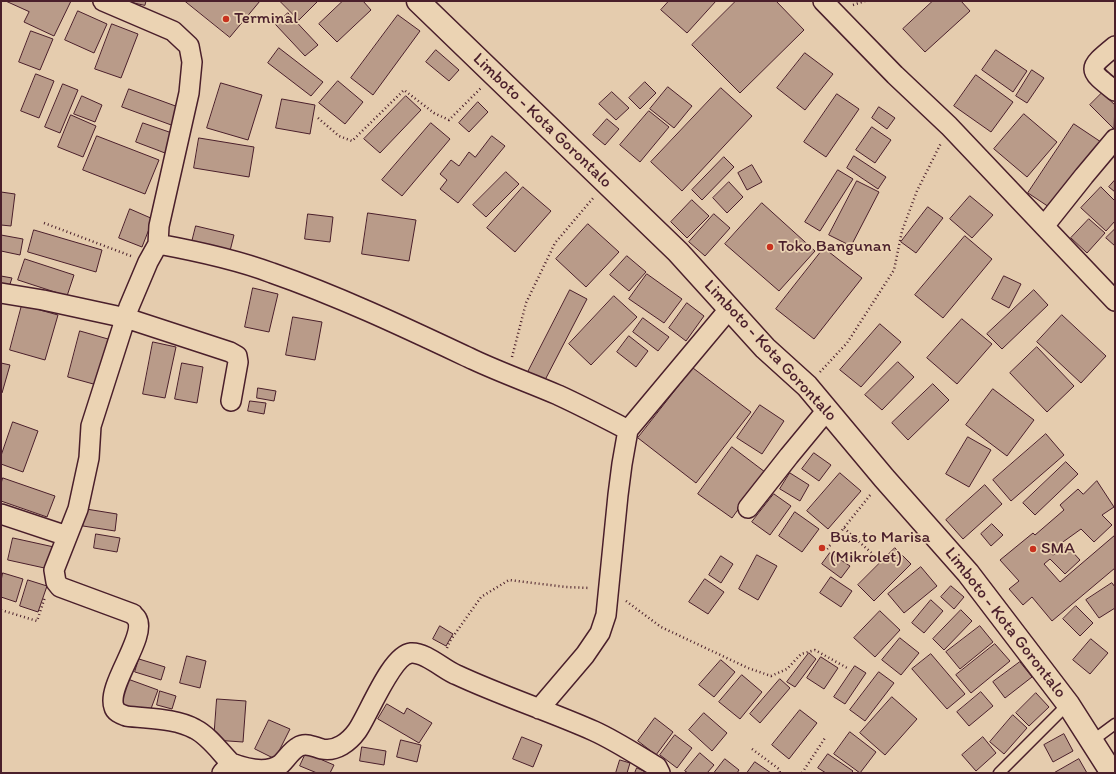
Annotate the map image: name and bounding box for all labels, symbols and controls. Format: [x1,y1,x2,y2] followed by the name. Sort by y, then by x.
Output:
[234,9,298,29] place label: Terminal
[221,14,231,24] marker: Terminal
[468,49,616,193] street label: Limboto - Kota Gorontalo
[778,237,891,257] place label: Toko Bangunan
[765,242,775,252] marker: Toko Bangunan
[699,276,841,426] street label: Limboto - Kota Gorontalo
[830,528,930,568] place label: Bus to Marisa (Mikrolet)
[1041,539,1075,559] place label: SMA
[817,543,827,553] marker: Bus to Marisa (Mikrolet)
[940,544,1070,702] street label: Limboto - Kota Gorontalo
[1028,544,1038,554] marker: SMA

